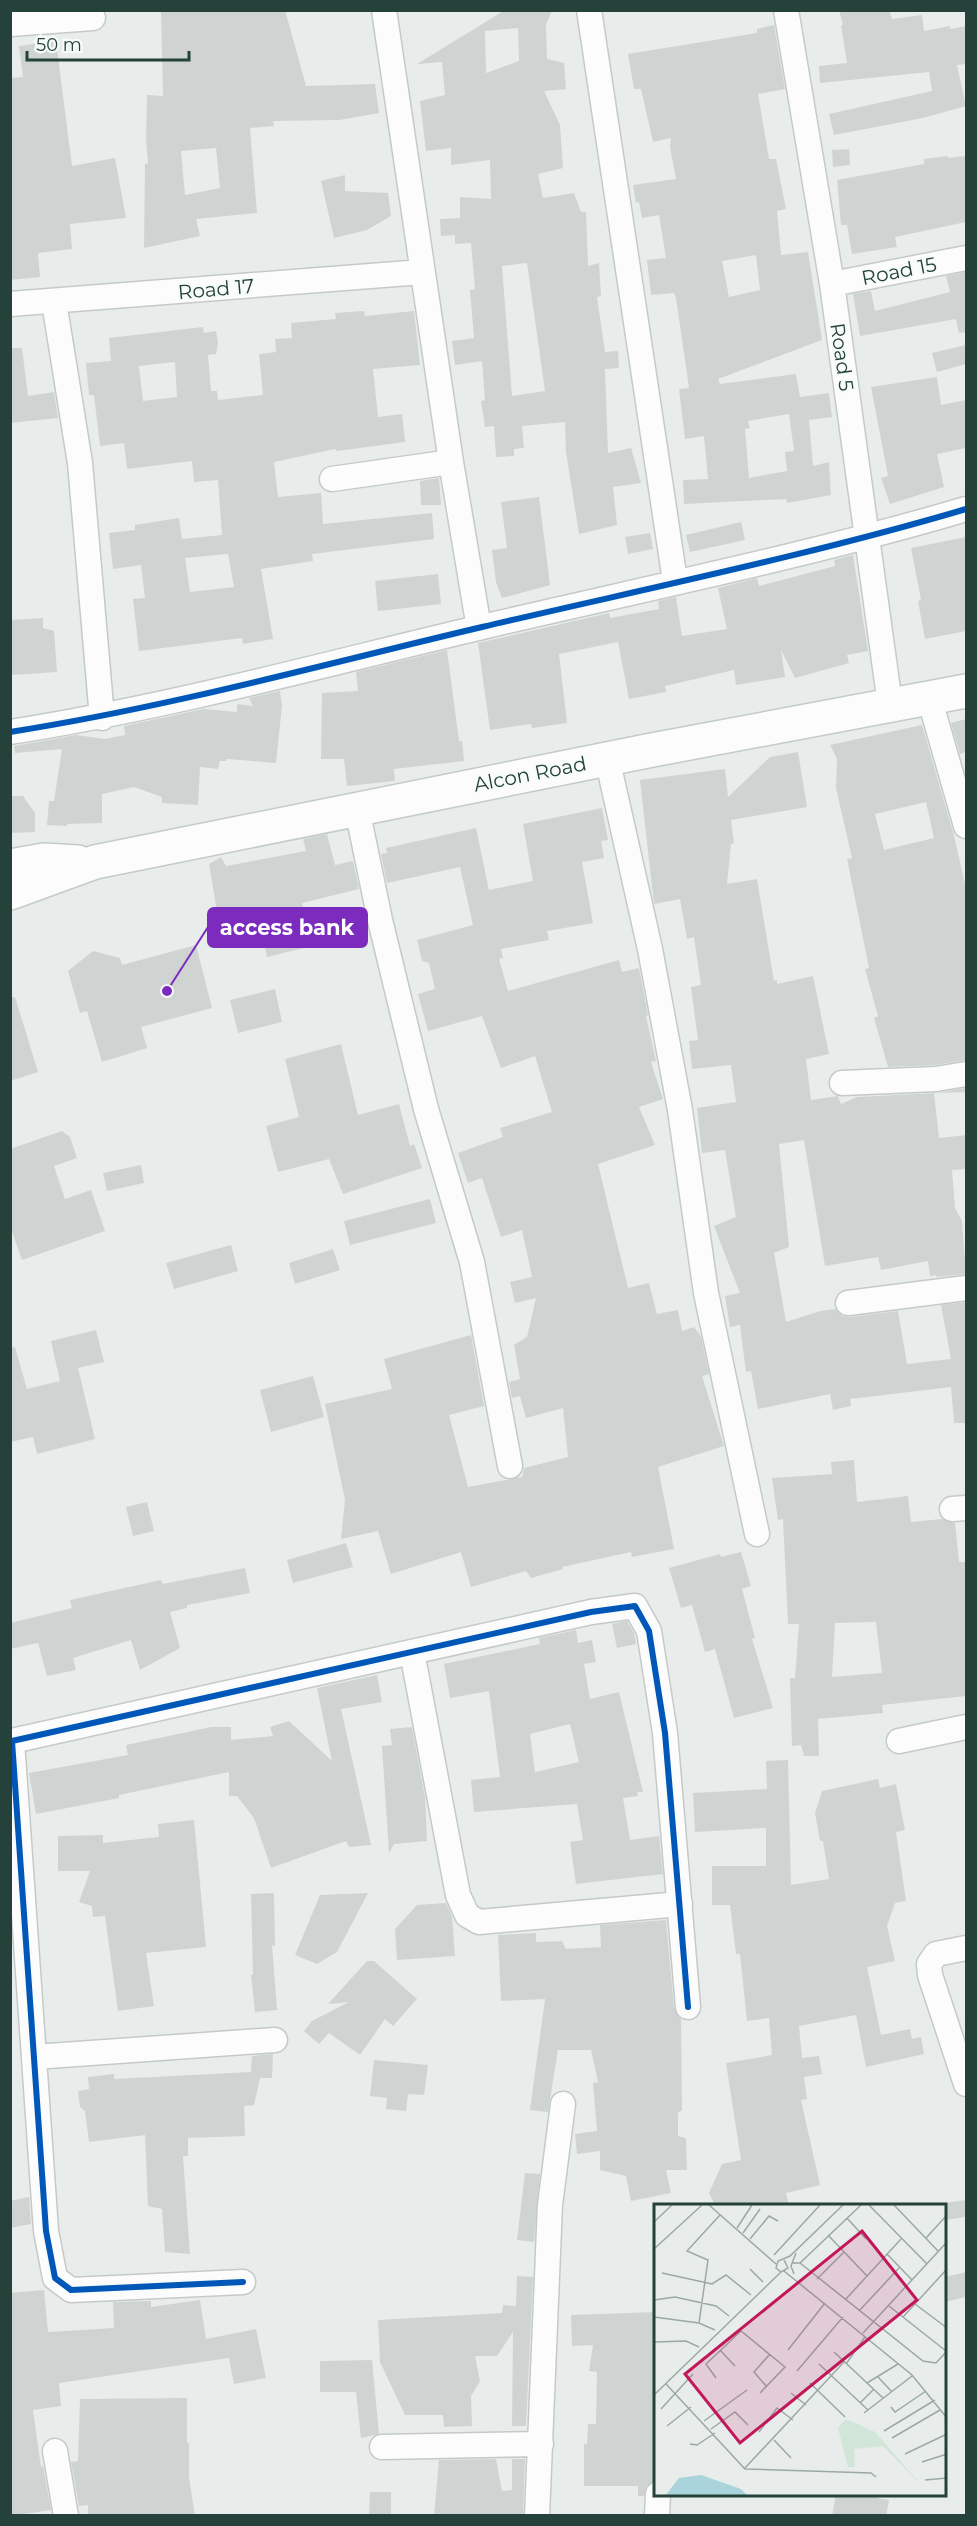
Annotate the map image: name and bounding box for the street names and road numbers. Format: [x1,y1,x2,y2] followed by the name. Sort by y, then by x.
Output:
[859,252,939,290] street label: Road 15
[177,274,255,304] street label: Road 17
[825,321,859,393] street label: Road 5
[472,751,588,797] street label: Alcon Road

